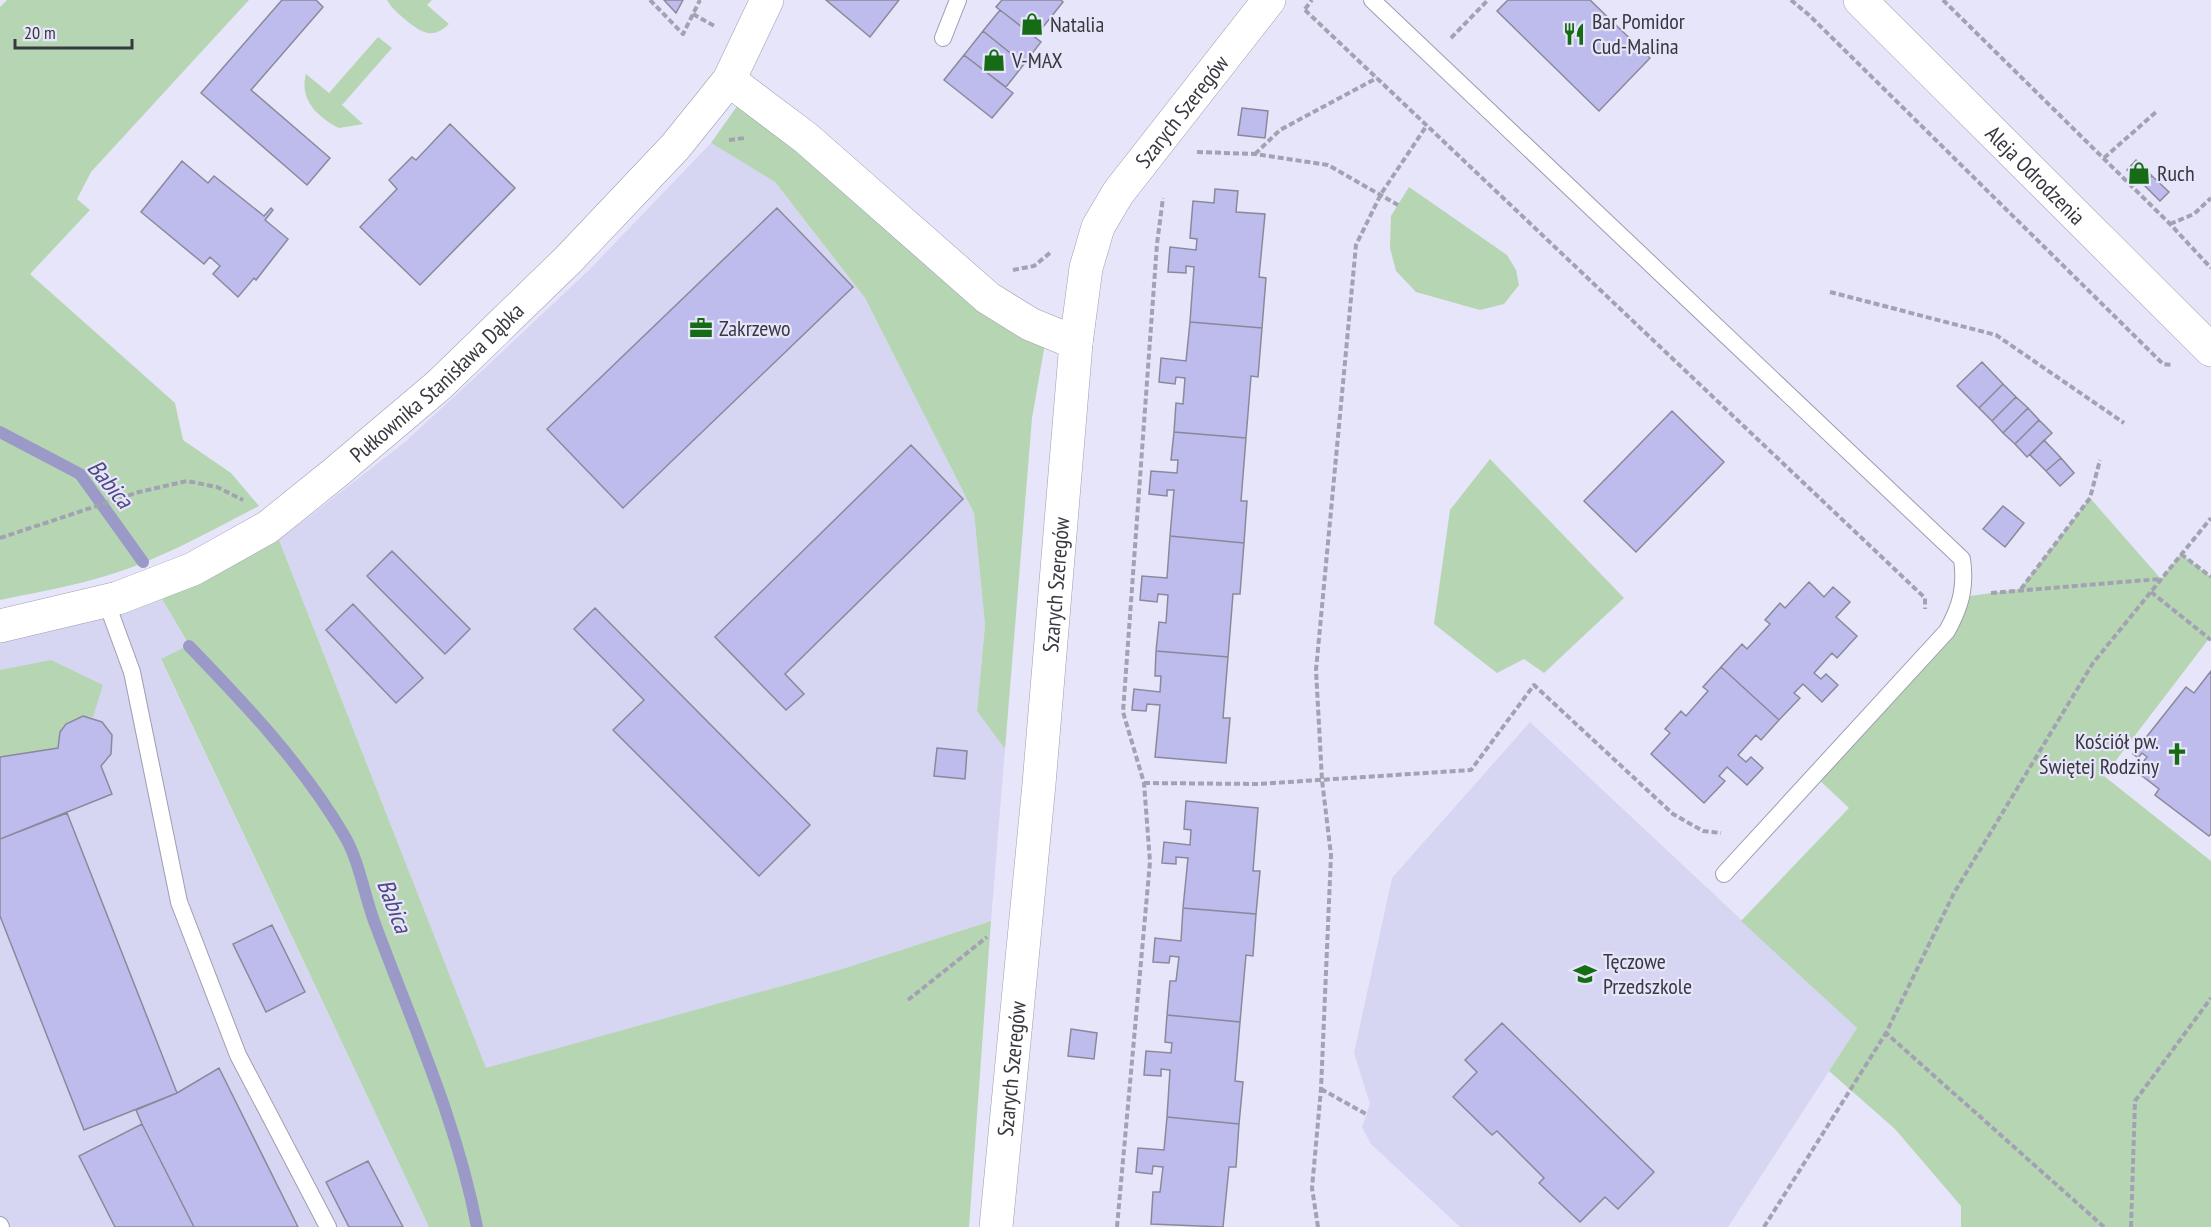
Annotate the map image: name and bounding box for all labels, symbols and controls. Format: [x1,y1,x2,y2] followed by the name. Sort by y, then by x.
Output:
[1592,7,1685,60] place label: Bar Pomidor Cud-Malina
[1050,10,1104,38] place label: Natalia
[1019,11,1045,37] shop icon: Natalia
[15,12,132,50] scale bar
[24,21,56,44] text: 20 m
[1561,21,1587,47] restaurant icon: Bar Pomidor Cud-Malina
[1011,46,1063,74] place label: V-MAX
[981,47,1007,73] shop icon: V-MAX
[1129,49,1235,173] street label: Szarych Szeregów
[1980,119,2091,231] street label: Aleja Odrodzenia
[2157,159,2195,187] place label: Ruch
[2126,160,2152,186] shop icon: Ruch
[344,297,530,468] street label: Pułkownika Stanisława Dąbka
[719,314,791,342] place label: Zakrzewo
[688,315,714,341] office icon: Zakrzewo
[81,453,141,516] water label: Babica
[1036,516,1075,654] street label: Szarych Szeregów
[2039,727,2160,780] place label: Kościół pw. Świętej Rodziny
[2164,741,2190,767] church icon: Kościół pw. Świętej Rodziny
[370,875,419,938] water label: Babica
[1603,947,1692,1000] place label: Tęczowe Przedszkole
[1572,961,1598,987] school or university icon: Tęczowe Przedszkole
[991,1000,1032,1138] street label: Szarych Szeregów

